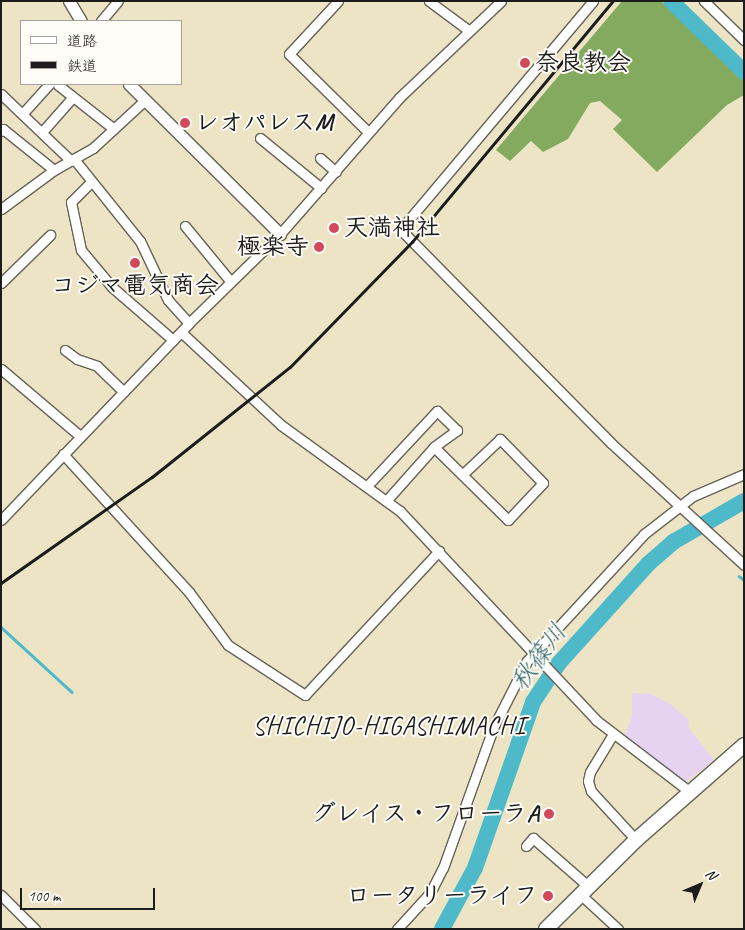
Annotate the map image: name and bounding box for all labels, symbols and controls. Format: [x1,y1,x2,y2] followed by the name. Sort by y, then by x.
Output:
[20,20,182,85] legend
[67,32,97,51] text: 道路
[535,49,631,77] place label: 奈良教会
[67,57,97,76] text: 鉄道
[519,57,531,69] marker: 奈良教会
[195,109,332,137] place label: レオパレスM
[179,117,191,129] marker: レオパレスM
[344,214,440,242] place label: 天満神社
[328,222,340,234] marker: 天満神社
[237,233,309,261] place label: 極楽寺
[313,241,325,253] marker: 極楽寺
[129,257,141,269] marker: コジマ電気商会
[51,272,219,300] place label: コジマ電気商会
[505,618,573,696] water label: 秋篠川
[250,711,528,741] district label: SHICHIJO-HIGASHIMACHI
[311,800,539,828] place label: グレイス・フローラA
[543,808,555,820] marker: グレイス・フローラA
[675,860,725,910] north arrow
[702,865,720,883] text: N
[22,878,158,910] scale bar
[346,882,538,910] place label: ロータリーライフ
[28,887,60,906] text: 100 m
[542,890,554,902] marker: ロータリーライフ

